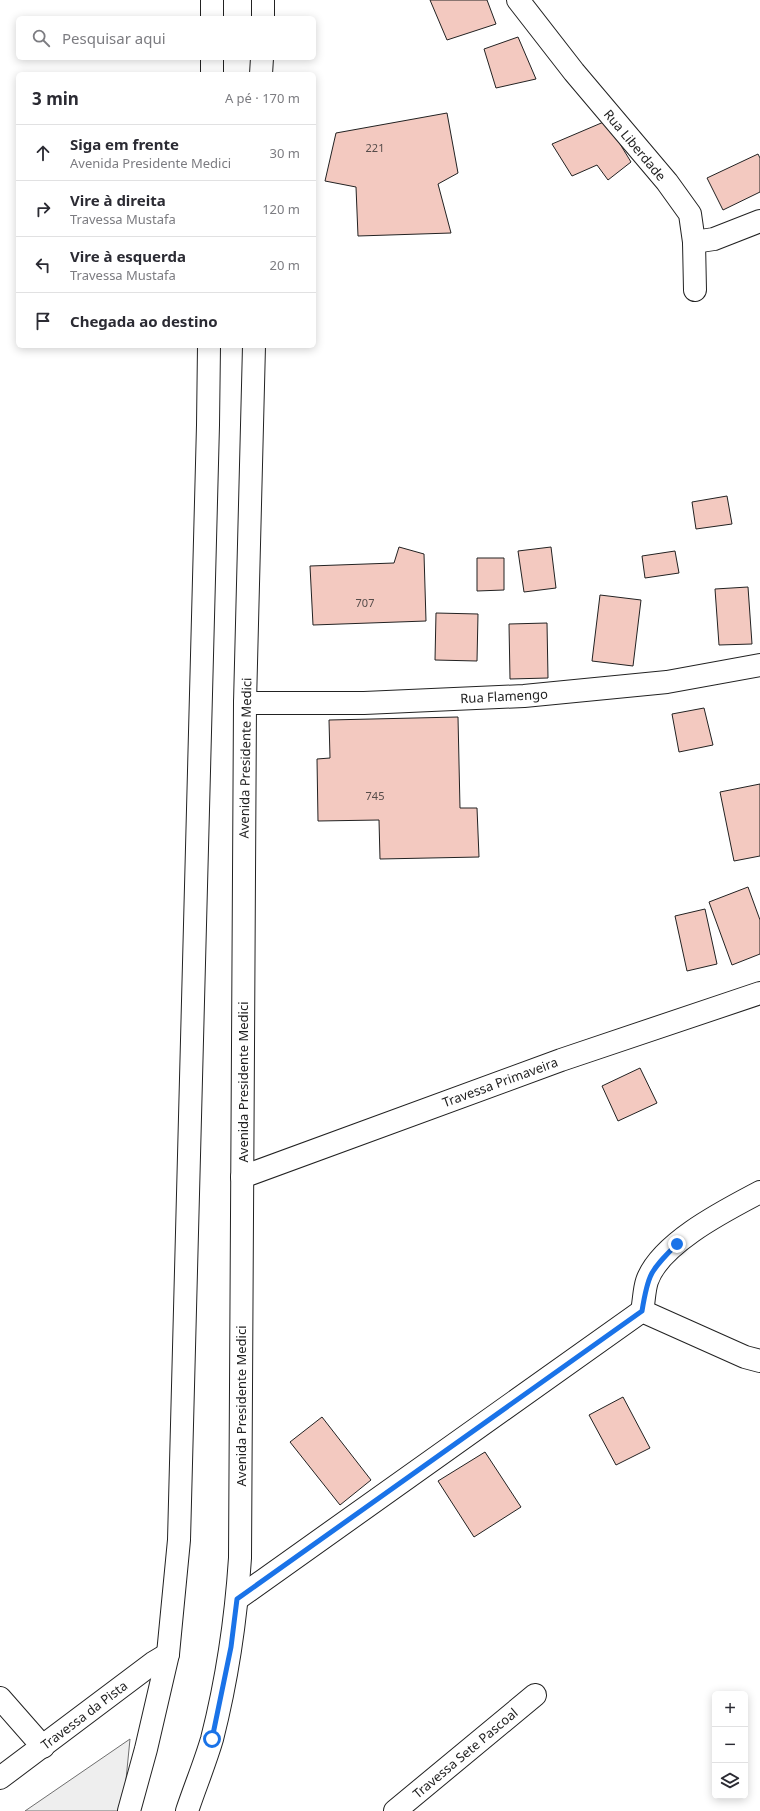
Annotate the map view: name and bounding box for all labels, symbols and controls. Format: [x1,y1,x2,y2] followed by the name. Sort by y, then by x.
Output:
[16,16,316,60] search box
[30,27,52,49] icon: search
[62,28,166,48] text: Pesquisar aqui
[32,87,79,110] text: 3 min
[225,89,300,107] text: A pé · 170 m
[600,106,670,184] street label: Rua Liberdade
[70,134,179,154] text: Siga em frente
[366,140,384,155] house number: 221
[32,142,54,164] icon: ahead
[270,144,300,162] text: 30 m
[70,154,231,172] text: Avenida Presidente Medici
[70,190,166,210] text: Vire à direita
[32,198,54,220] icon: right
[262,200,300,218] text: 120 m
[70,210,176,228] text: Travessa Mustafa
[70,246,186,266] text: Vire à esquerda
[32,254,54,276] icon: left
[270,256,300,274] text: 20 m
[70,266,176,284] text: Travessa Mustafa
[32,310,54,332] icon: arrive
[70,311,218,331] text: Chegada ao destino
[356,595,374,610] house number: 707
[235,677,255,839] street label: Avenida Presidente Medici
[460,685,548,707] street label: Rua Flamengo
[366,788,384,803] house number: 745
[234,1001,252,1163] street label: Avenida Presidente Medici
[440,1053,560,1111] street label: Travessa Primaveira
[668,1235,686,1253] route end
[232,1325,250,1487] street label: Avenida Presidente Medici
[37,1676,131,1754] street label: Travessa da Pista
[712,1691,748,1799] map controls
[712,1691,748,1727] button: +
[409,1704,521,1802] street label: Travessa Sete Pascoal
[712,1727,748,1763] button: −
[203,1730,221,1748] route start
[712,1763,748,1799] button: layers

